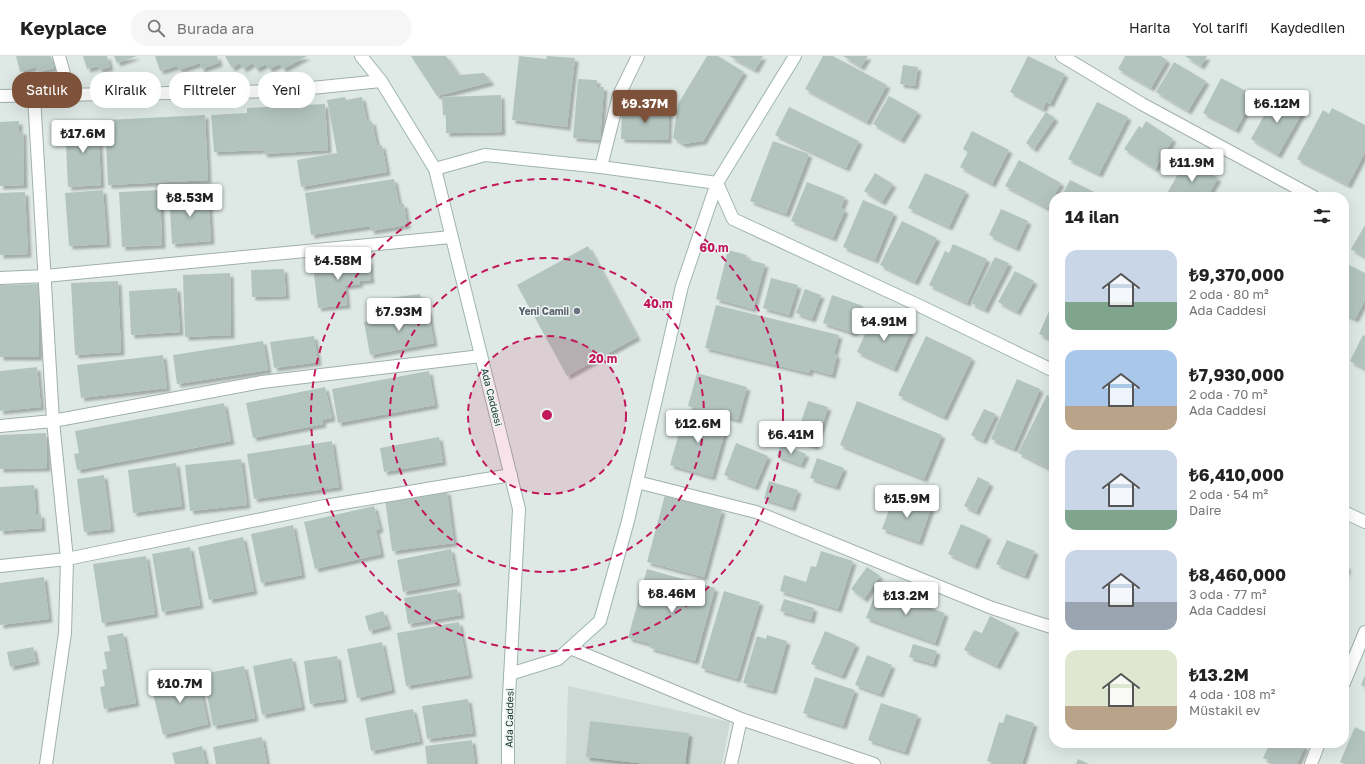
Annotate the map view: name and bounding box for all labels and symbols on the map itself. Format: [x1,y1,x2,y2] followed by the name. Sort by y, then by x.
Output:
[612,90,678,124] pin: ₺9.37M
[1244,90,1310,124] pin: ₺6.12M
[50,120,116,154] pin: ₺17.6M
[1159,149,1225,183] pin: ₺11.9M
[157,184,223,218] pin: ₺8.53M
[700,240,728,255] text: 60 m
[305,247,371,281] pin: ₺4.58M
[644,296,672,311] text: 40 m
[366,298,432,332] pin: ₺7.93M
[519,305,569,317] place label: Yeni Camii
[572,306,582,316] marker: Yeni Camii
[851,308,917,342] pin: ₺4.91M
[589,351,617,366] text: 20 m
[479,367,505,427] street label: Ada Caddesi
[540,408,554,422] centre of rings
[665,410,731,444] pin: ₺12.6M
[758,421,824,455] pin: ₺6.41M
[874,485,940,519] pin: ₺15.9M
[639,580,705,614] pin: ₺8.46M
[873,582,939,616] pin: ₺13.2M
[147,670,213,704] pin: ₺10.7M
[502,688,516,748] street label: Ada Caddesi

